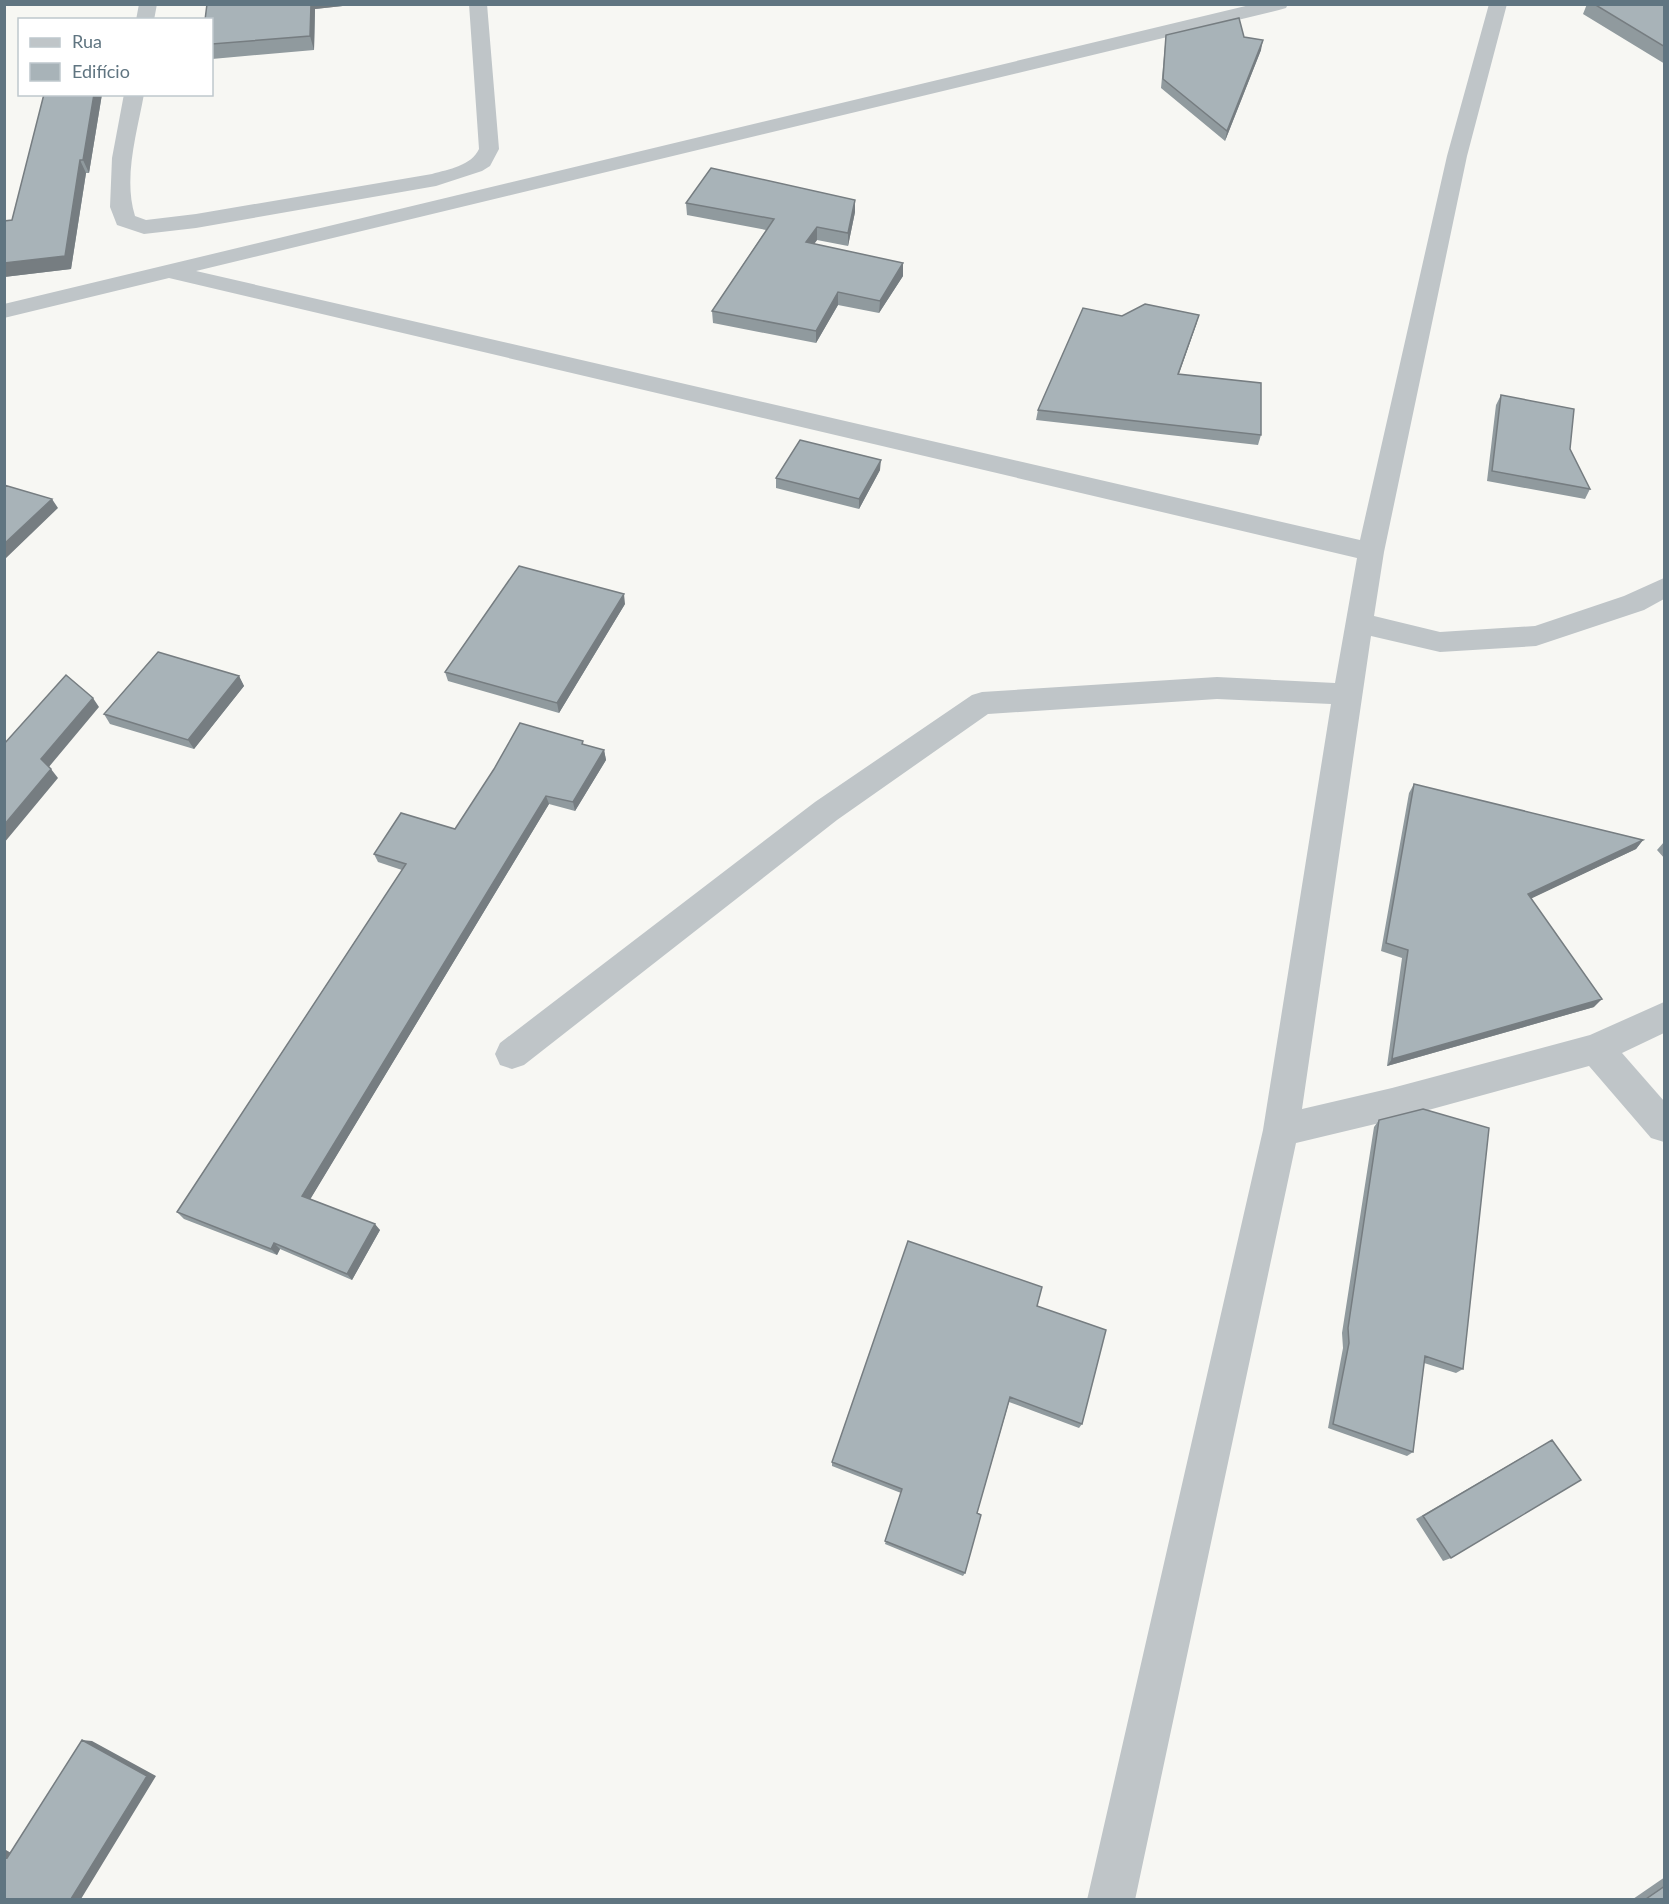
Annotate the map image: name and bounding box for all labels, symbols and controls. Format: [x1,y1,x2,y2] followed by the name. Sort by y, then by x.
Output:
[18,18,213,96] legend
[72,30,102,52] text: Rua
[72,60,130,82] text: Edifício

